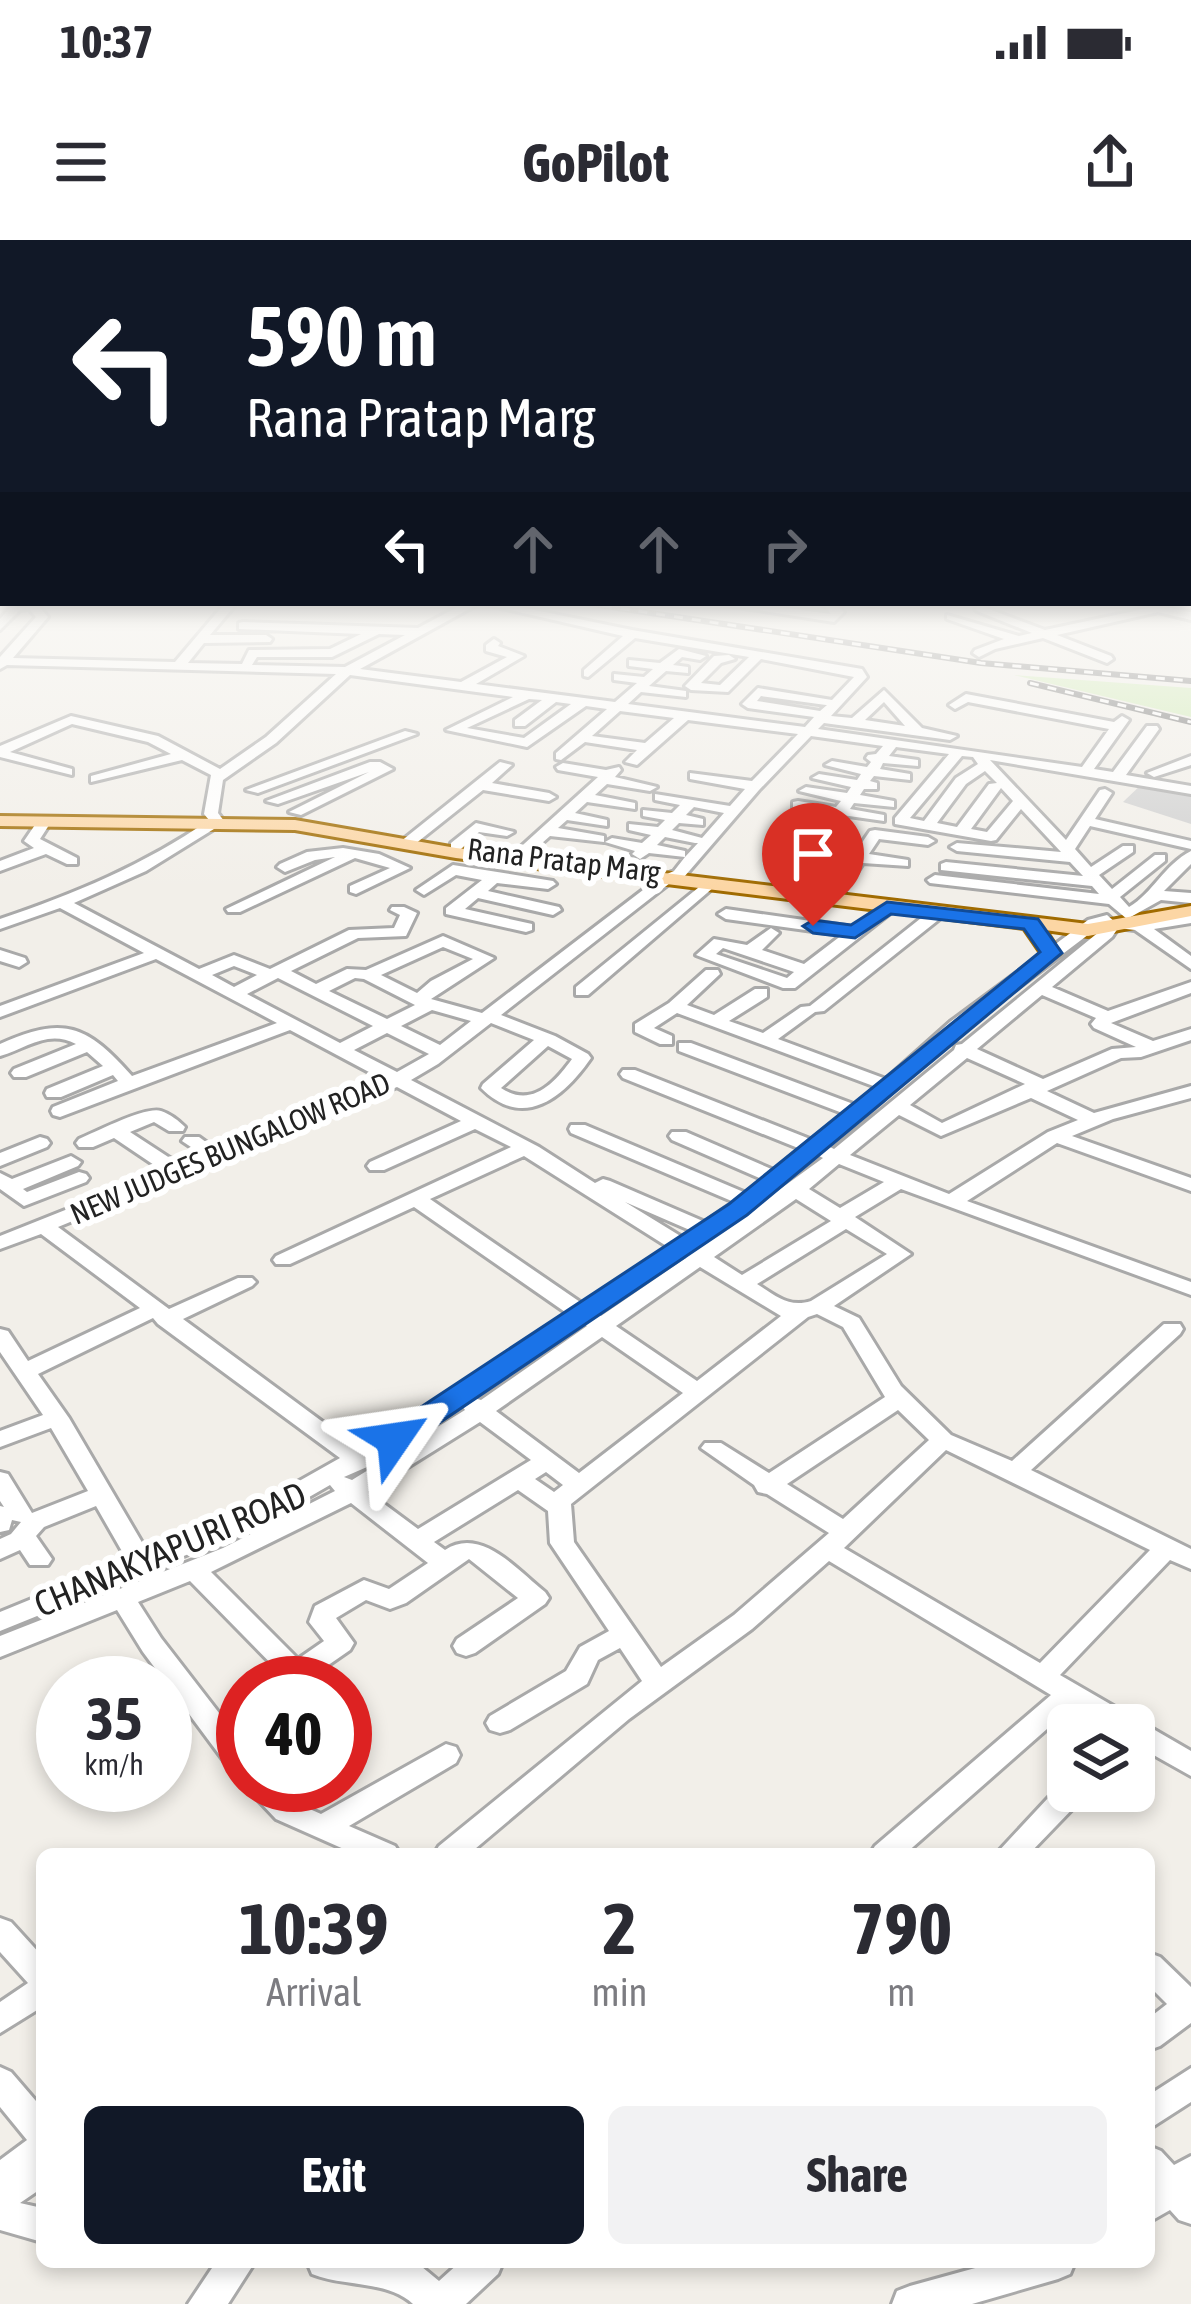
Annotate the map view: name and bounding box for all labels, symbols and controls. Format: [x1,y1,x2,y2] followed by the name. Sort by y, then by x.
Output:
[60,16,154,68] text: 10:37
[48,129,114,195] icon: menu
[1077,129,1143,195] icon: share
[522,132,669,193] text: GoPilot
[48,288,204,444] icon: left
[246,288,436,384] text: 590 m
[246,387,596,448] text: Rana Pratap Marg
[374,516,440,582] icon: left
[500,516,566,582] icon: ahead
[626,516,692,582] icon: ahead
[752,516,818,582] icon: right
[762,803,864,926] pin
[780,821,846,887] icon: arrive
[466,831,663,889] street label: Rana Pratap Marg
[65,1065,395,1231] street label: NEW JUDGES BUNGALOW ROAD
[331,1376,457,1502] position arrow
[28,1473,312,1625] street label: CHANAKYAPURI ROAD
[216,1656,372,1812] speed limit sign: 40
[86,1684,142,1753] text: 35
[1047,1704,1155,1812] map controls
[1047,1704,1155,1812] button: layers
[84,1747,144,1781] text: km/h
[239,1887,389,1969] text: 10:39
[603,1887,636,1969] text: 2
[851,1887,952,1969] text: 790
[266,1970,361,2014] text: Arrival
[592,1970,648,2014] text: min
[887,1970,915,2014] text: m
[84,2106,584,2244] button: Exit
[608,2106,1107,2244] button: Share

